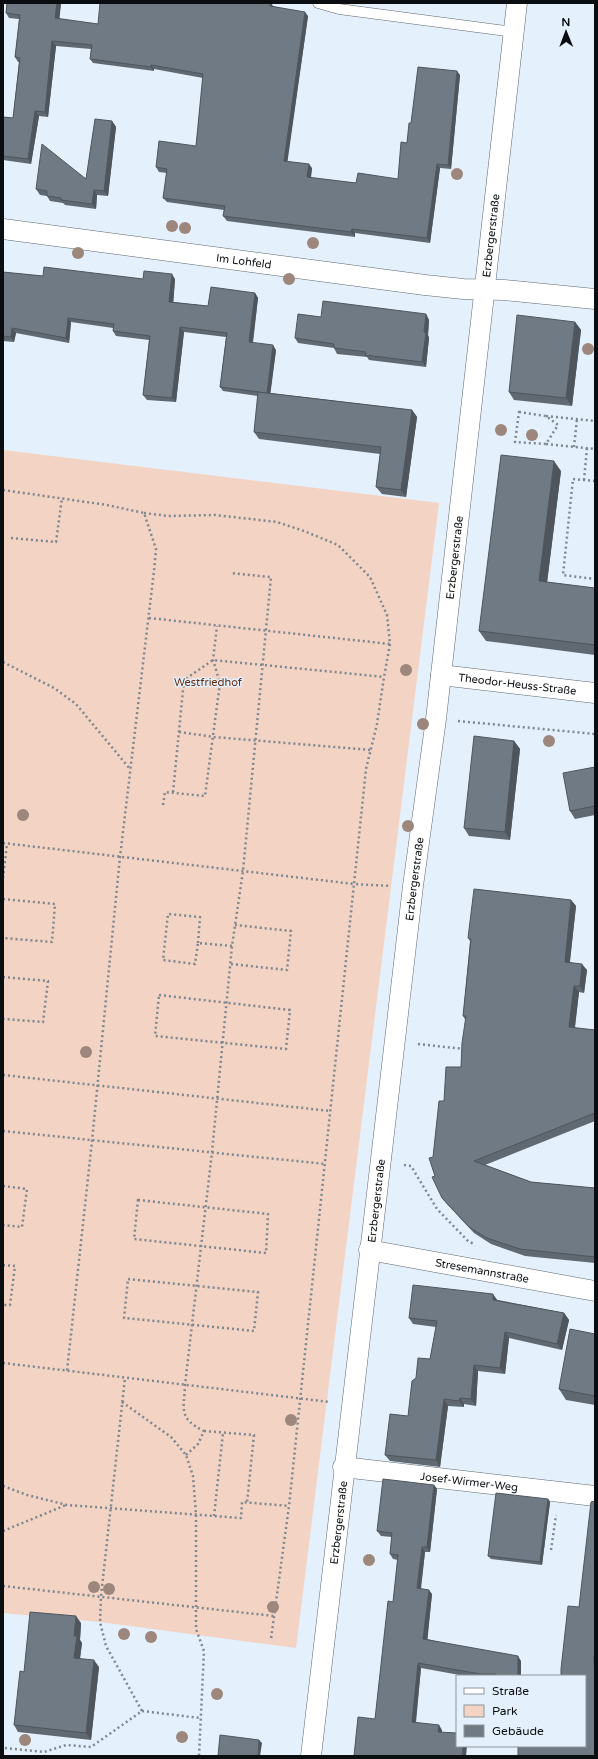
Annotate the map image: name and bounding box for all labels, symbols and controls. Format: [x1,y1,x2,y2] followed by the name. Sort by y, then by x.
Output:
[546,12,586,52] north arrow
[561,16,570,29] text: N
[479,193,502,278] street label: Erzbergerstraße
[216,251,272,271] street label: Im Lohfeld
[443,515,465,600] street label: Erzbergerstraße
[458,671,577,697] street label: Theodor-Heuss-Straße
[174,676,243,689] park label: Westfriedhof
[402,836,426,922] street label: Erzbergerstraße
[365,1158,387,1243] street label: Erzbergerstraße
[434,1256,530,1285] street label: Stresemannstraße
[419,1469,519,1494] street label: Josef-Wirmer-Weg
[327,1480,350,1565] street label: Erzbergerstraße
[456,1675,586,1747] legend
[492,1684,529,1698] text: Straße
[492,1704,518,1718] text: Park
[492,1724,544,1738] text: Gebäude

